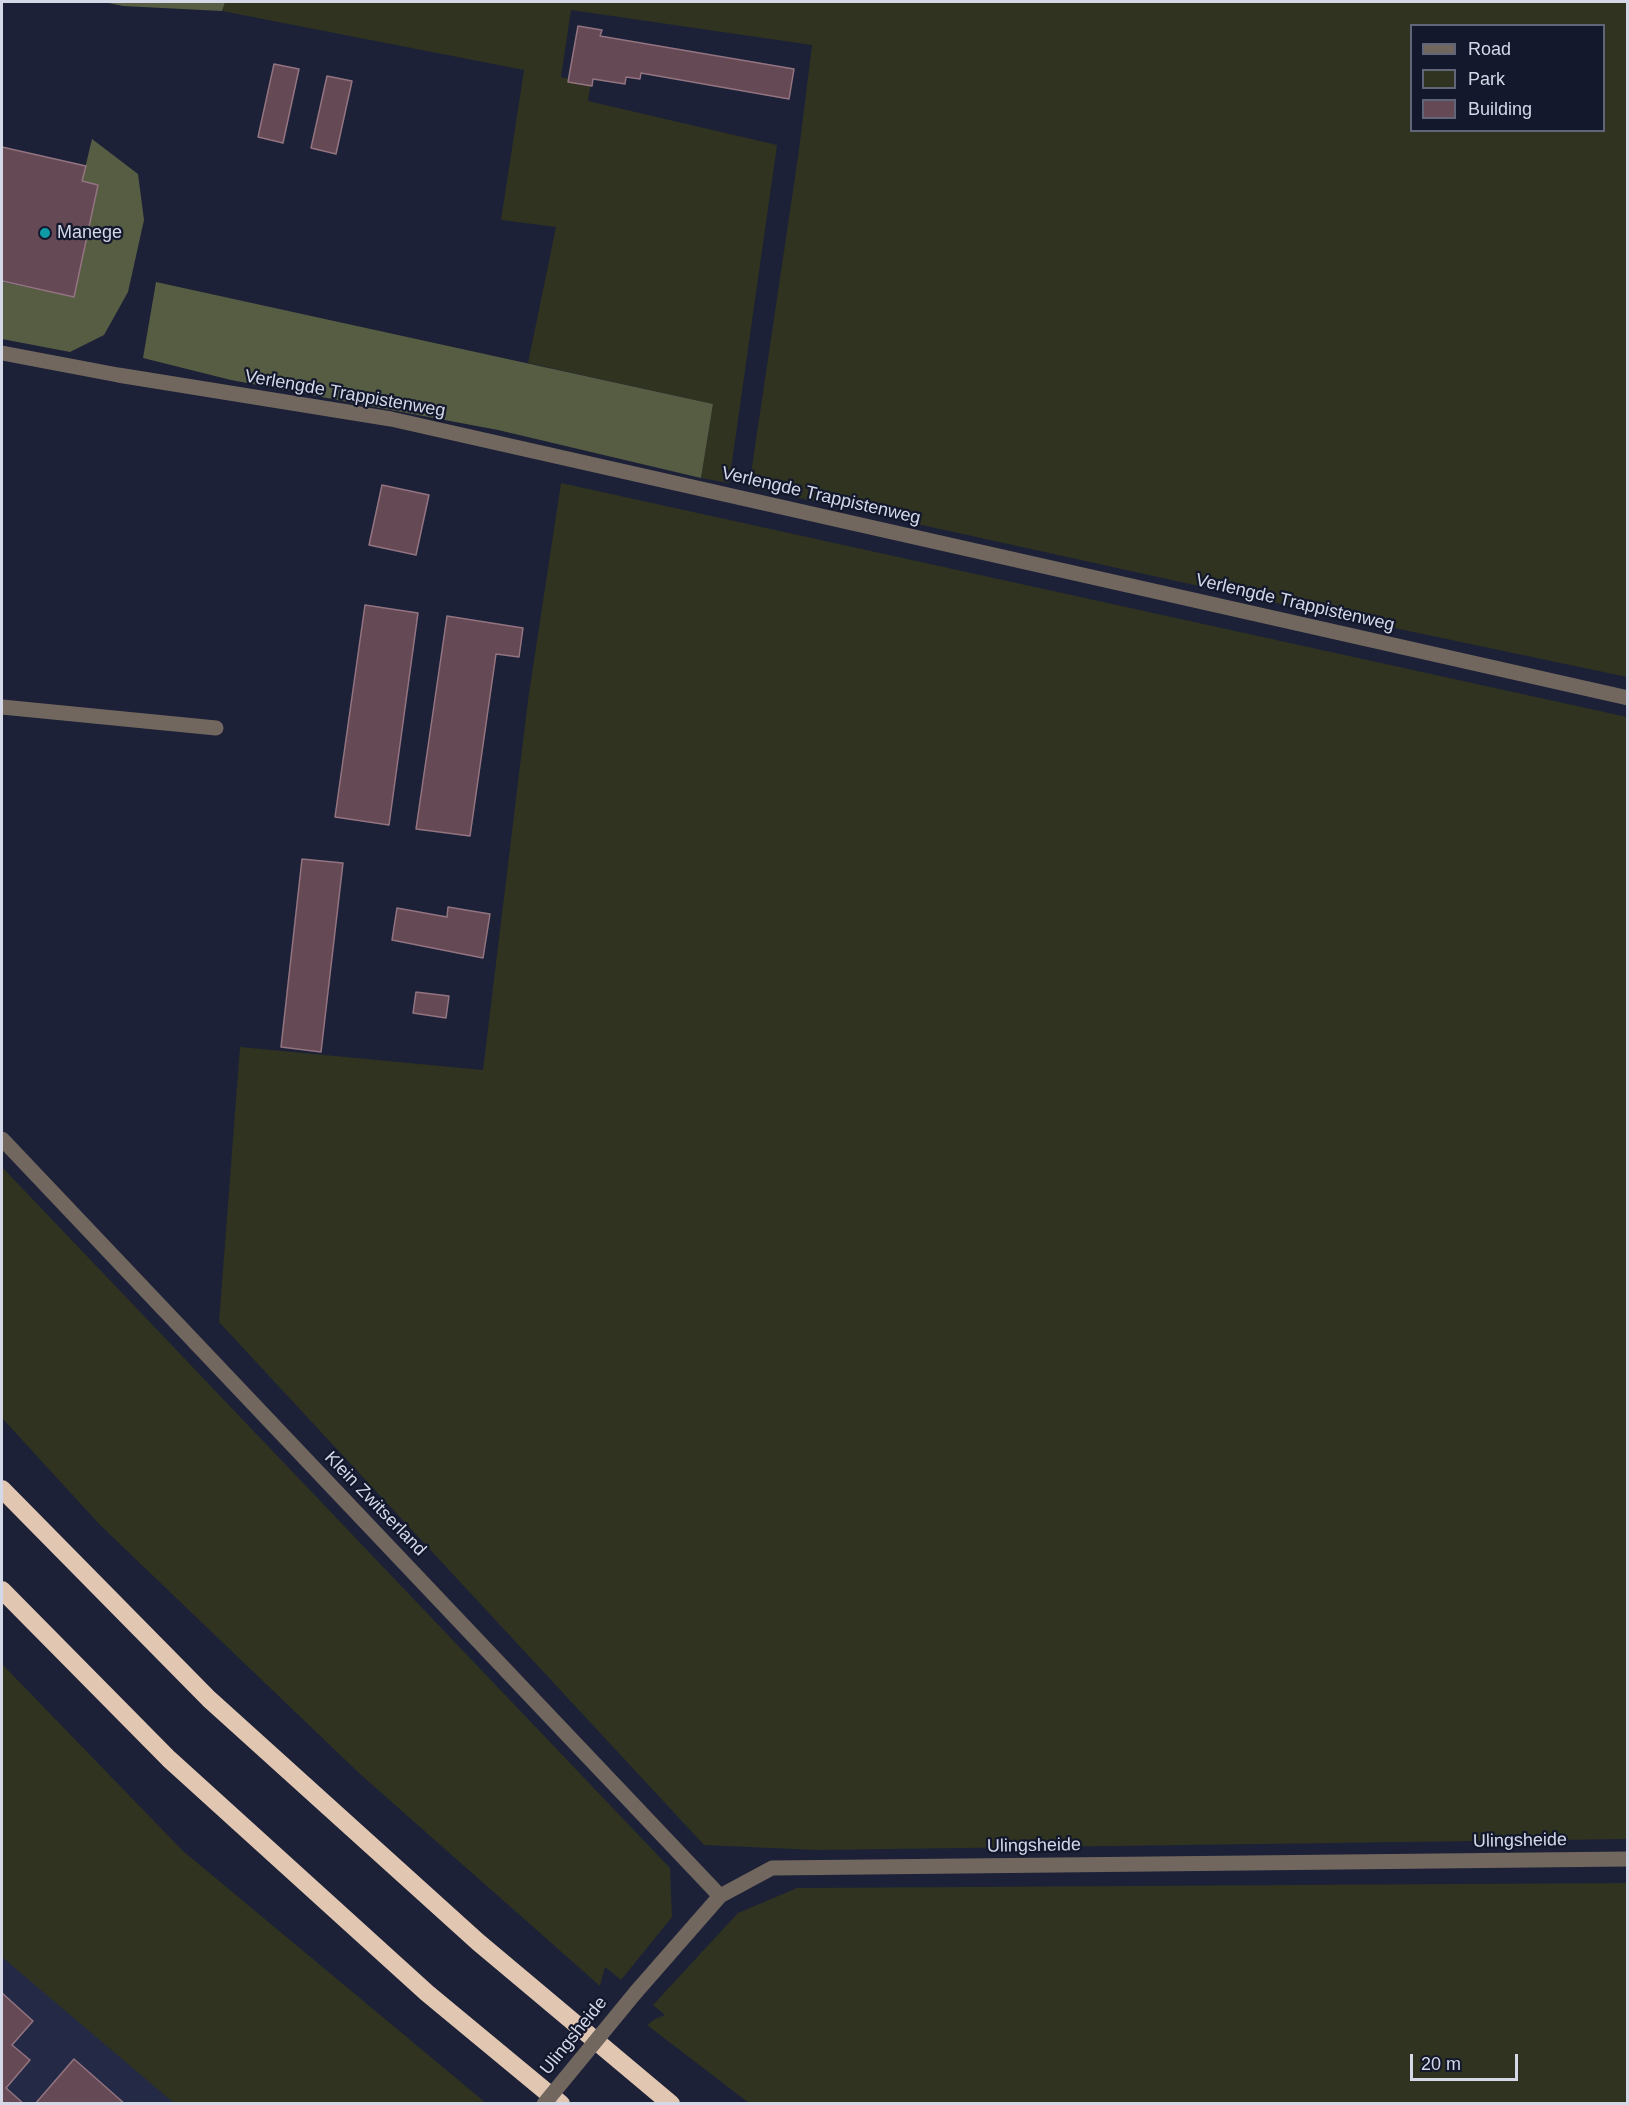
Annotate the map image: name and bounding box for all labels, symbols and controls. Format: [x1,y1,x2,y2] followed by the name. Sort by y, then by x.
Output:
[1410,24,1605,132] legend
[1468,39,1511,59] text: Road
[1468,69,1505,89] text: Park
[1468,99,1532,119] text: Building
[57,222,122,244] place label: Manege
[38,226,52,240] marker: Manege
[243,366,447,422] street label: Verlengde Trappistenweg
[719,463,923,529] street label: Verlengde Trappistenweg
[1193,570,1397,636] street label: Verlengde Trappistenweg
[320,1447,430,1561] street label: Klein Zwitserland
[1473,1829,1567,1853] street label: Ulingsheide
[987,1834,1081,1858] street label: Ulingsheide
[536,1993,612,2079] street label: Ulingsheide
[1413,2042,1521,2080] scale bar
[1421,2054,1461,2074] text: 20 m

